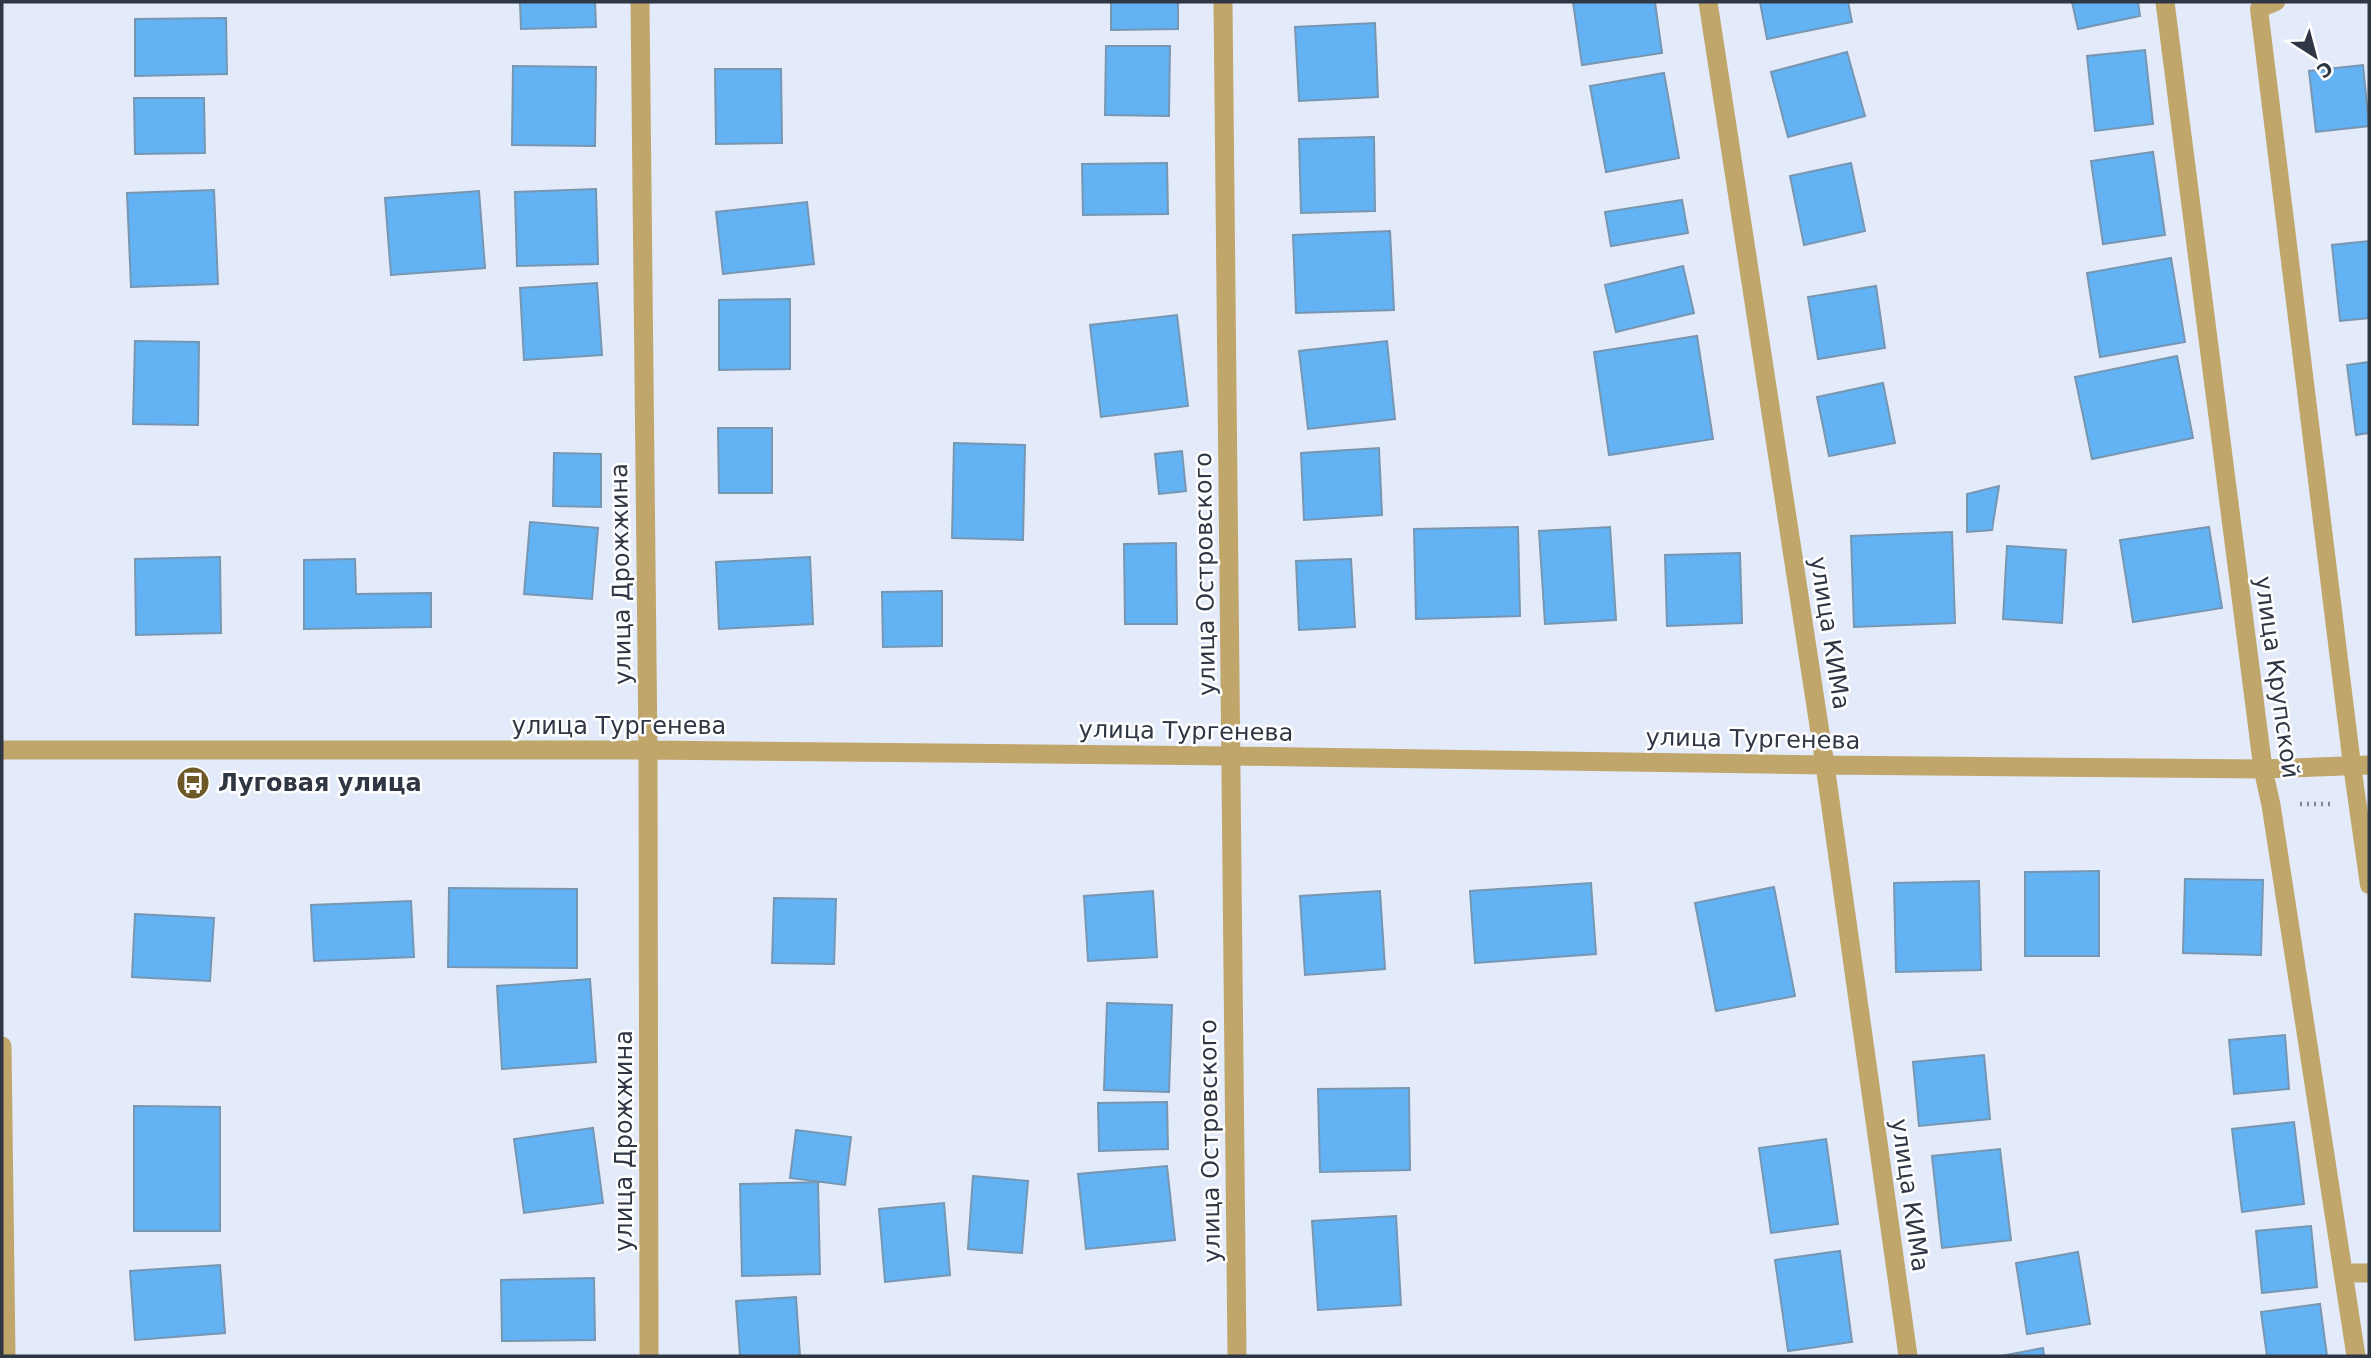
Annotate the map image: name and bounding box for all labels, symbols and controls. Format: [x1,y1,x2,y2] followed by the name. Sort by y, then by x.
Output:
[2280,21,2350,91] north arrow
[2313,57,2337,83] text: С
[1189,452,1221,696] street label: улица Островского
[605,463,637,685] street label: улица Дрожжина
[1804,555,1856,711] street label: улица КИМа
[2249,574,2305,780] street label: улица Крупской
[512,712,726,740] street label: улица Тургенева
[1078,715,1294,747] street label: улица Тургенева
[1645,723,1861,755] street label: улица Тургенева
[174,764,212,802] bus stop icon: Луговая улица
[218,769,422,797] place label: Луговая улица
[1194,1019,1226,1263] street label: улица Островского
[610,1030,638,1252] street label: улица Дрожжина
[1885,1117,1935,1273] street label: улица КИМа

